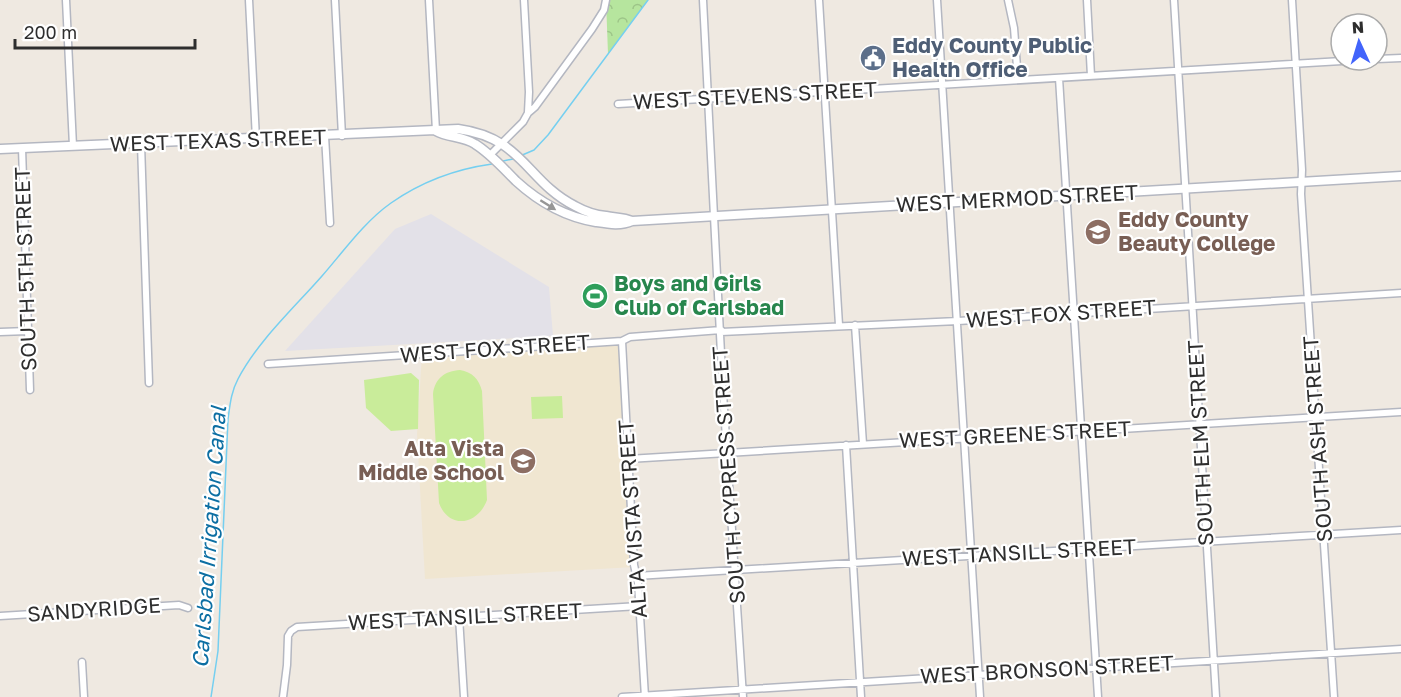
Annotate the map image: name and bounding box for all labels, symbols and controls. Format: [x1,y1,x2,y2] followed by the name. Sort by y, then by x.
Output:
[15,12,195,50] scale bar
[1329,12,1389,72] north arrow
[1351,17,1365,37] text: N
[24,21,77,43] text: 200 m
[892,32,1092,82] place label: Eddy County Public Health Office
[858,43,888,73] public building icon: Eddy County Public Health Office
[632,76,878,114] street label: WEST STEVENS STREET
[109,123,327,157] street label: WEST TEXAS STREET
[8,166,42,372] street label: SOUTH 5TH STREET
[895,179,1139,217] street label: WEST MERMOD STREET
[540,199,556,210] one-way arrow
[1118,206,1276,256] place label: Eddy County Beauty College
[1083,217,1113,247] school or university icon: Eddy County Beauty College
[614,270,784,320] place label: Boys and Girls Club of Carlsbad
[580,281,610,311] sports icon: Boys and Girls Club of Carlsbad
[965,293,1157,333] street label: WEST FOX STREET
[399,328,591,368] street label: WEST FOX STREET
[1297,335,1337,543] street label: SOUTH ASH STREET
[1182,340,1218,547] street label: SOUTH ELM STREET
[706,345,750,605] street label: SOUTH CYPRESS STREET
[186,404,231,669] water label: Carlsbad Irrigation Canal
[898,415,1132,453] street label: WEST GREENE STREET
[612,419,652,619] street label: ALTA VISTA STREET
[358,435,504,485] place label: Alta Vista Middle School
[508,446,538,476] school or university icon: Alta Vista Middle School
[901,533,1137,571] street label: WEST TANSILL STREET
[26,591,162,627] street label: SANDYRIDGE
[347,597,583,635] street label: WEST TANSILL STREET
[919,649,1174,689] street label: WEST BRONSON STREET

